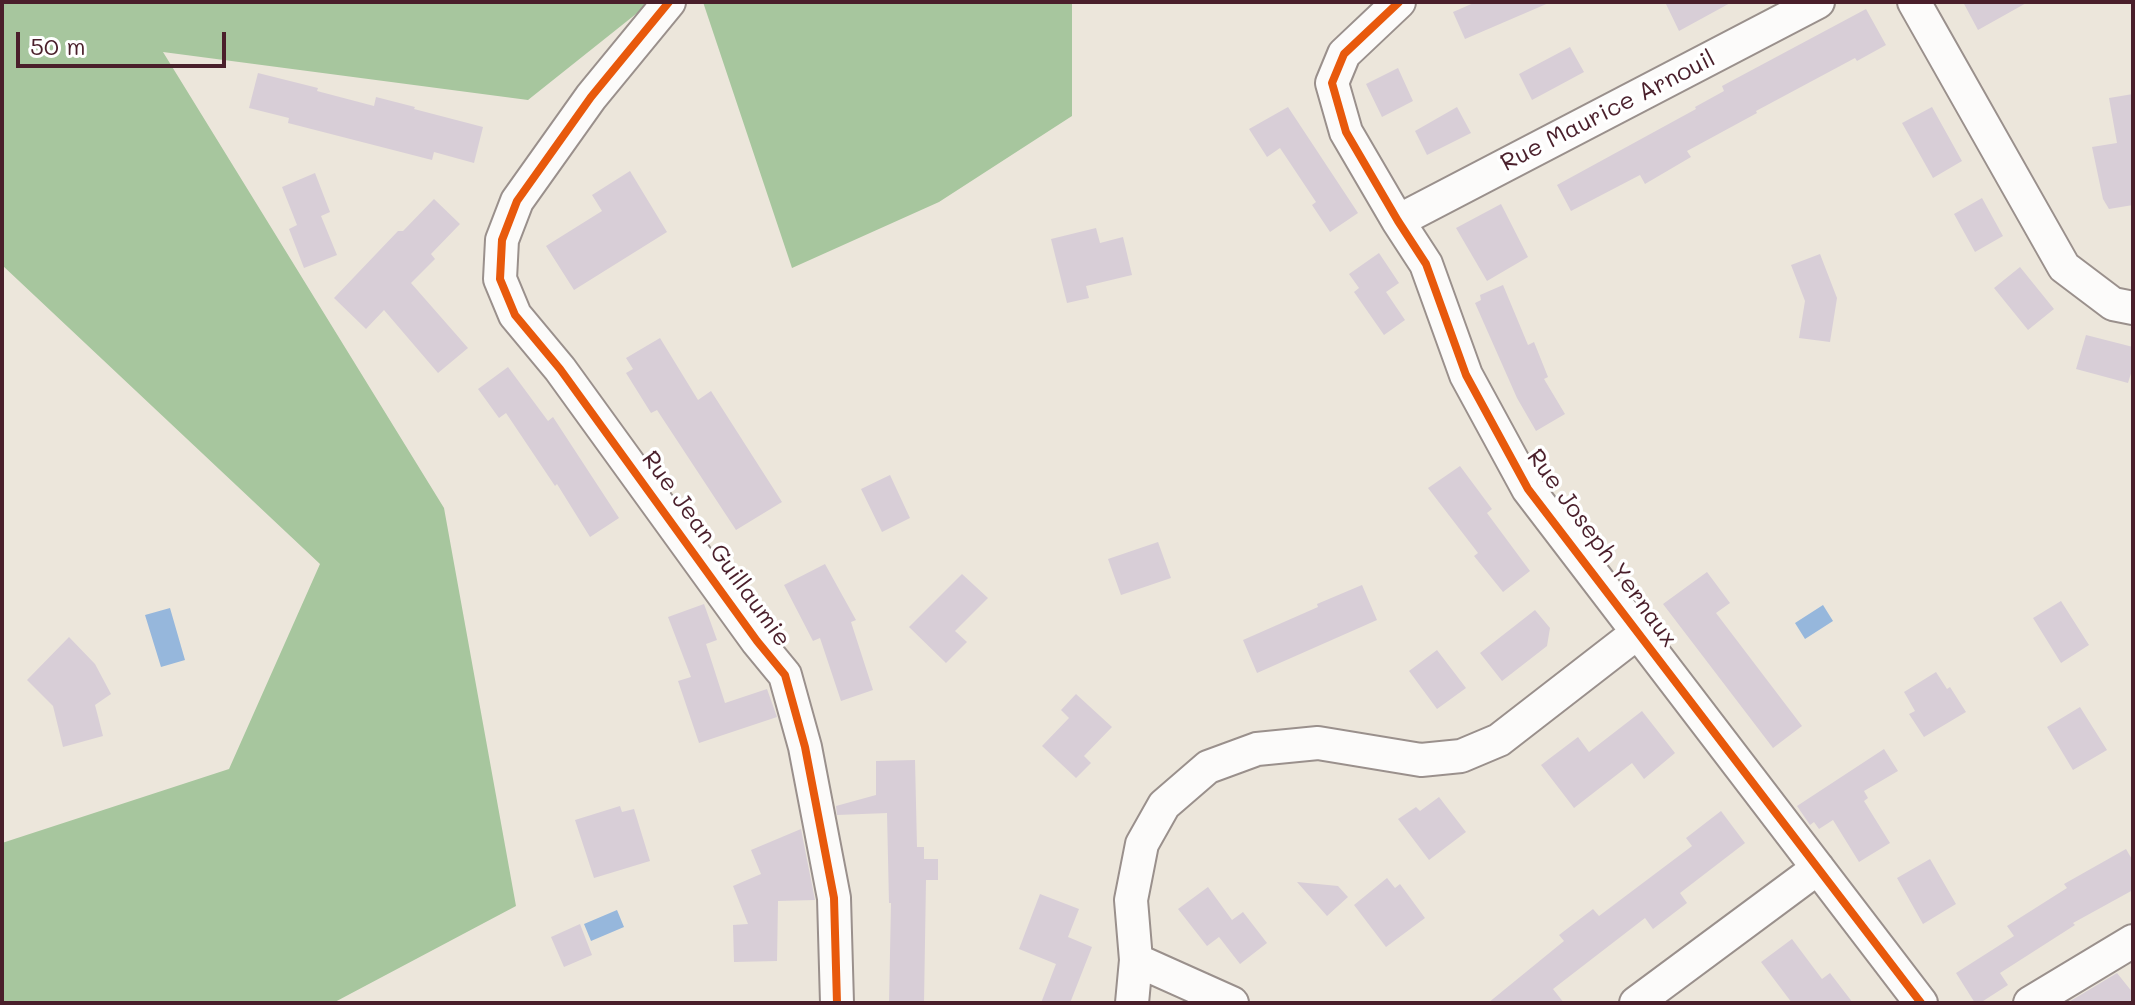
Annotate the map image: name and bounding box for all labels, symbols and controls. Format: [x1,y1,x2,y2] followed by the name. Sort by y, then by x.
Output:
[20,16,230,66] scale bar
[30,30,86,61] text: 50 m
[1496,44,1720,178] street label: Rue Maurice Arnouil
[1521,444,1683,652] street label: Rue Joseph Yernaux
[635,446,797,652] street label: Rue Jean Guillaumie

